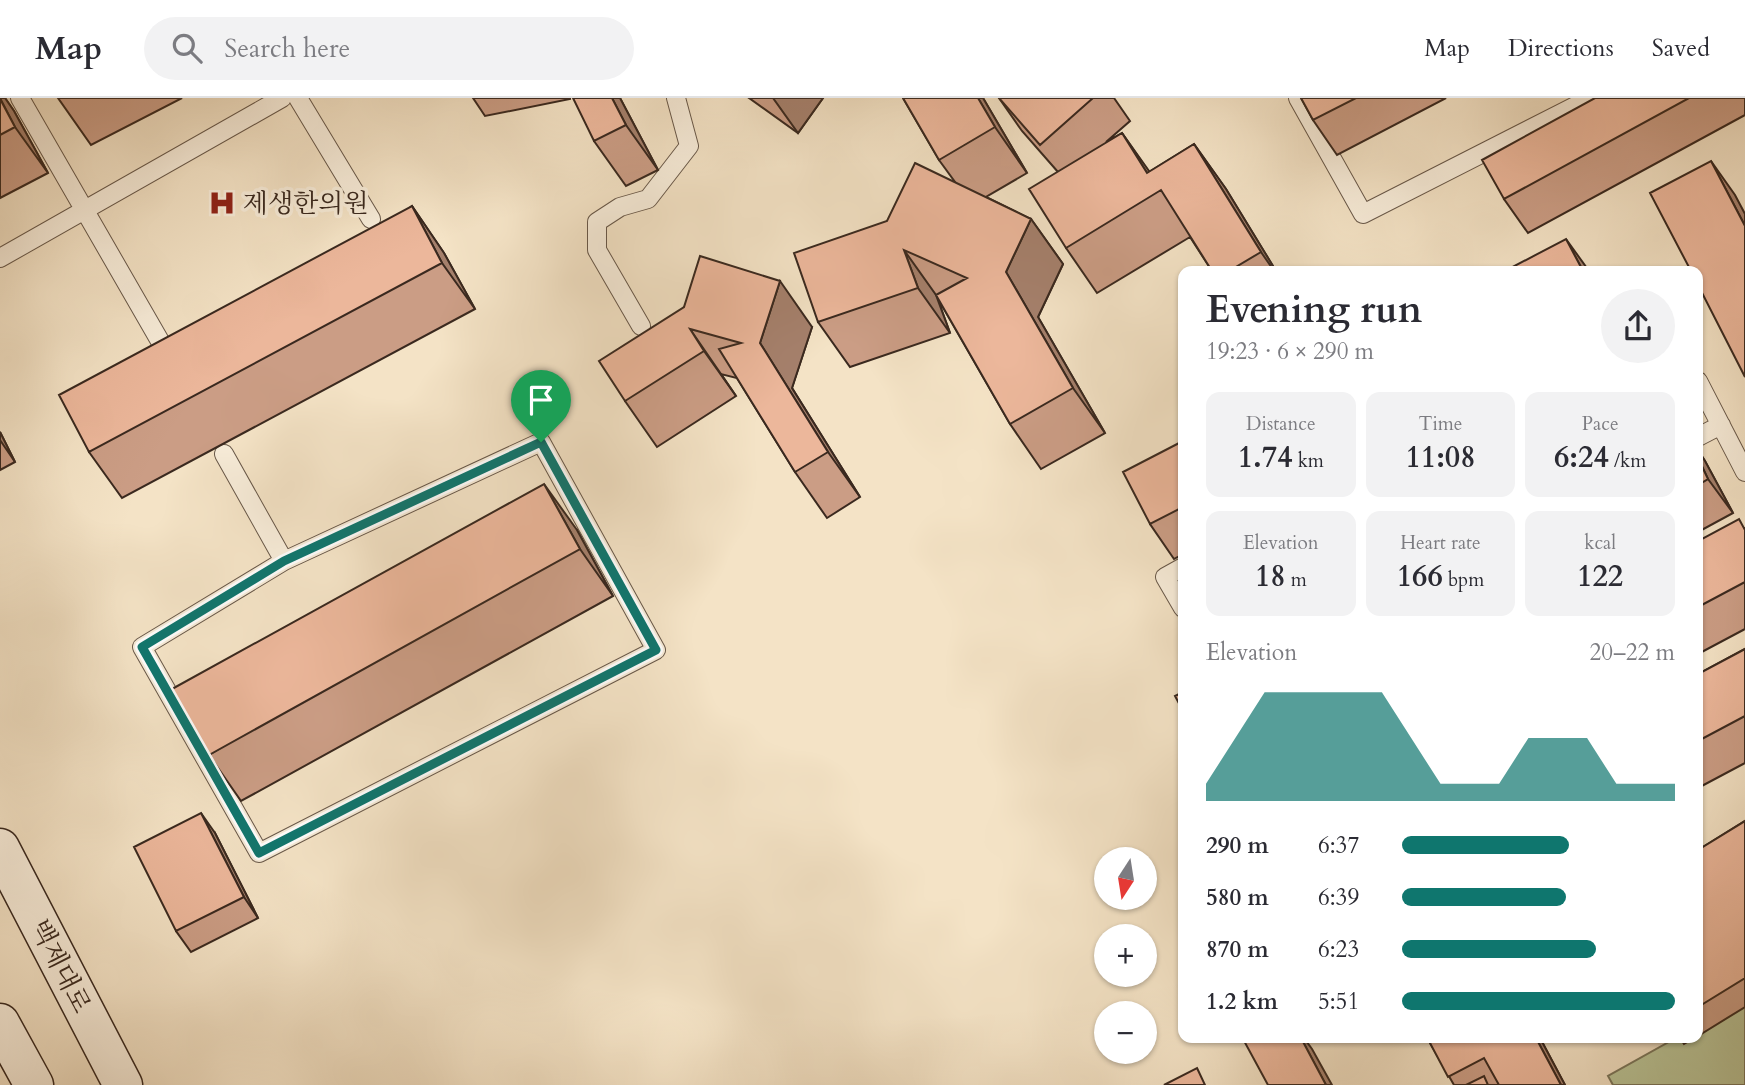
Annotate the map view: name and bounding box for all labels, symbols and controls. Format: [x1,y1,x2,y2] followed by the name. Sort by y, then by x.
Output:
[144,17,634,80] search box
[35,26,102,71] text: Map
[168,29,206,67] icon: search
[224,31,350,66] text: Search here
[1424,32,1470,65] text: Map
[1508,32,1614,65] text: Directions
[1652,32,1710,65] text: Saved
[243,186,369,221] place label: 제생한의원
[207,188,237,218] hospital icon: 제생한의원
[1206,284,1422,336] text: Evening run
[1601,289,1675,363] button: share
[1206,336,1374,367] text: 19:23 · 6 × 290 m
[511,370,571,442] pin
[522,381,560,419] icon: arrive
[1246,411,1316,437] text: Distance
[1419,411,1462,437] text: Time
[1582,411,1619,437] text: Pace
[1238,437,1293,478] text: 1.74
[1405,437,1476,478] text: 11:08
[1554,437,1609,478] text: 6:24
[1293,448,1324,474] text: km
[1609,448,1646,474] text: /km
[1243,530,1319,556] text: Elevation
[1400,530,1481,556] text: Heart rate
[1584,530,1616,556] text: kcal
[1255,556,1286,597] text: 18
[1397,556,1443,597] text: 166
[1577,556,1623,597] text: 122
[1286,567,1307,593] text: m
[1443,567,1484,593] text: bpm
[1206,637,1297,668] text: Elevation
[1590,637,1675,668] text: 20–22 m
[1206,830,1269,861] text: 290 m
[1318,830,1359,861] text: 6:37
[1094,847,1157,910] north arrow
[1094,847,1157,1064] map controls
[1206,882,1269,913] text: 580 m
[1318,882,1359,913] text: 6:39
[22,914,99,1019] street label: 백제대로
[1094,924,1157,987] button: +
[1206,934,1269,965] text: 870 m
[1318,934,1359,965] text: 6:23
[1206,986,1278,1017] text: 1.2 km
[1318,986,1359,1017] text: 5:51
[1094,1001,1157,1064] button: −

